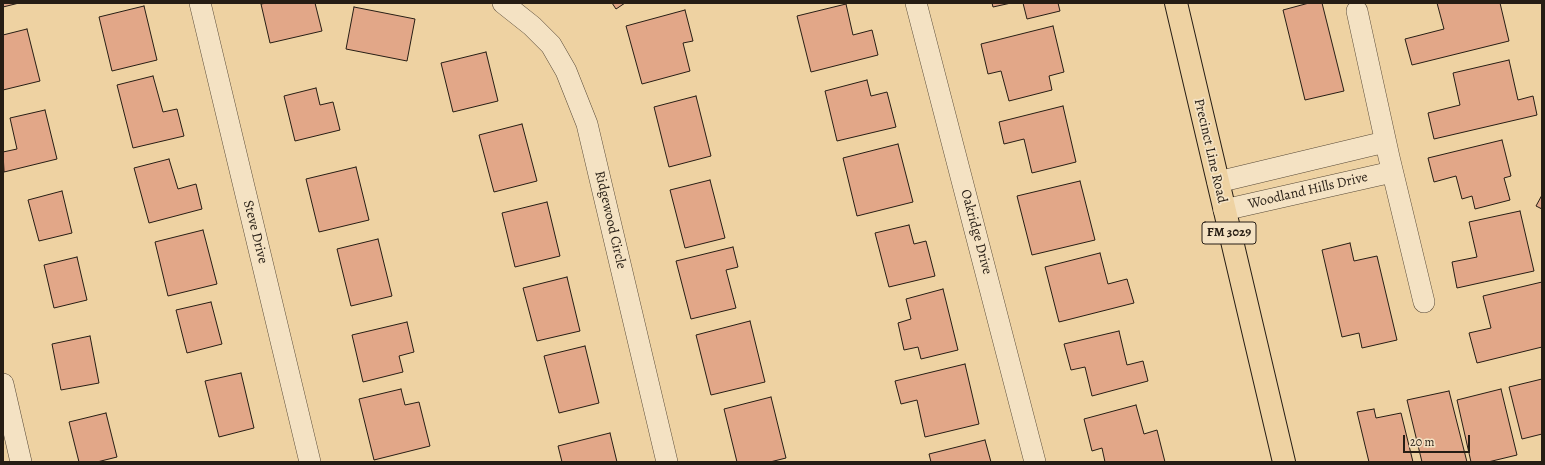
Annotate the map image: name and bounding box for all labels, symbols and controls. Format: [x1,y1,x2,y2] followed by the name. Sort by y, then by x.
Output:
[1190,97,1230,205] street label: Precinct Line Road
[591,169,629,271] street label: Ridgewood Circle
[1246,169,1370,213] street label: Woodland Hills Drive
[957,188,995,276] street label: Oakridge Drive
[239,199,271,265] street label: Steve Drive
[1202,222,1256,244] road number: FM 3029
[1405,427,1472,453] scale bar
[1410,434,1434,450] text: 20 m

